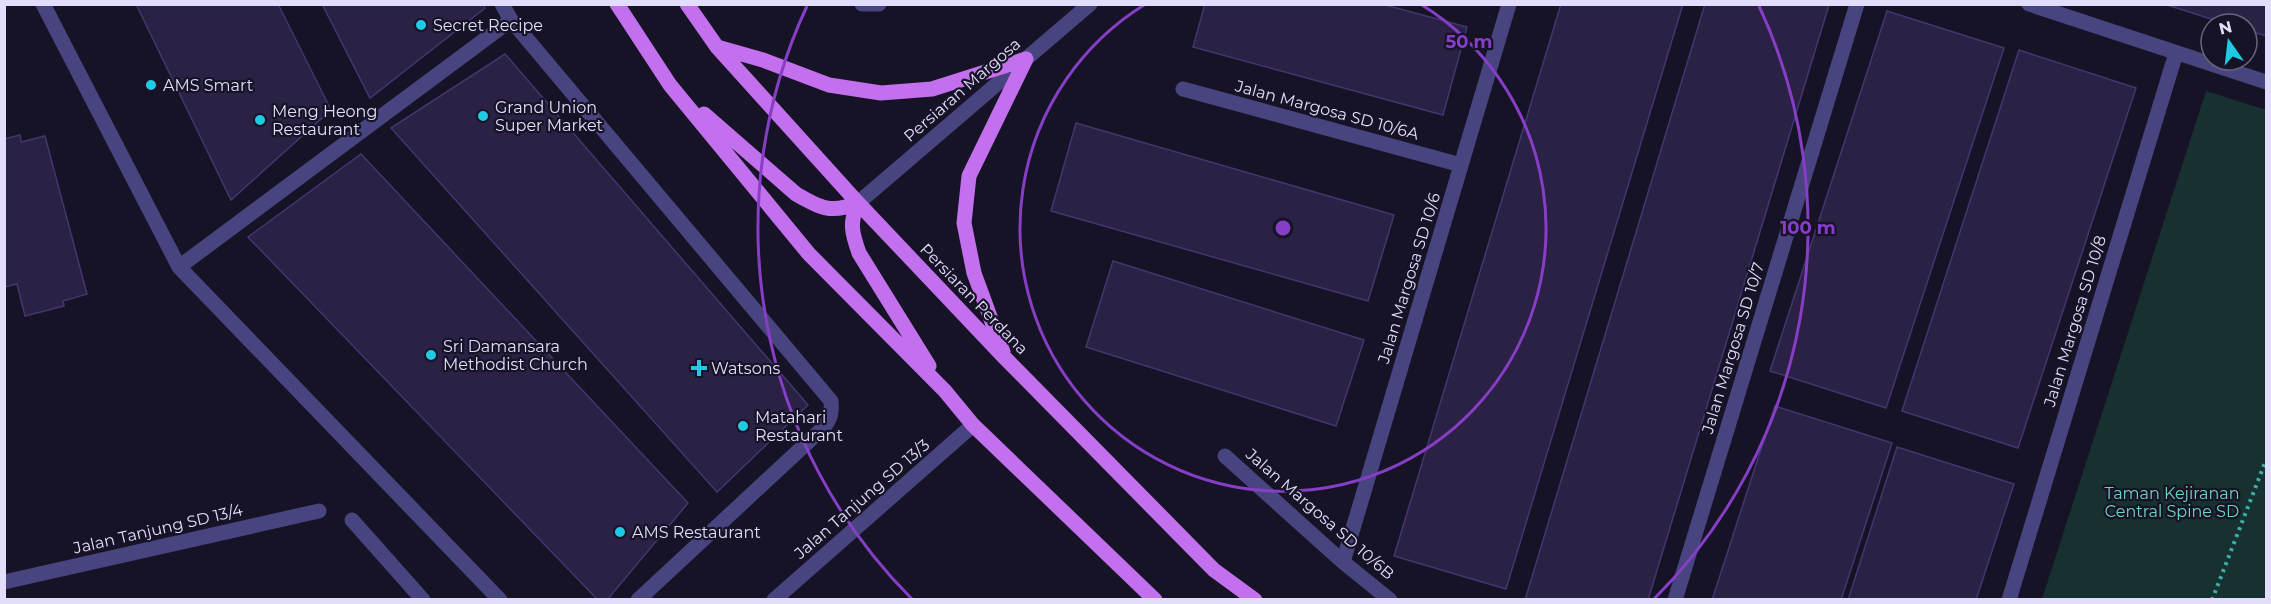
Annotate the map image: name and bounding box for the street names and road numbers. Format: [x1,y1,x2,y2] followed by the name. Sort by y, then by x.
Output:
[900,34,1024,146] street label: Persiaran Margosa
[1232,76,1421,144] street label: Jalan Margosa SD 10/6A
[1374,190,1444,367] street label: Jalan Margosa SD 10/6
[2040,233,2110,410] street label: Jalan Margosa SD 10/8
[916,240,1032,358] street label: Persiaran Perdana
[1698,260,1768,437] street label: Jalan Margosa SD 10/7
[790,435,933,563] street label: Jalan Tanjung SD 13/3
[1241,444,1398,583] street label: Jalan Margosa SD 10/6B
[71,500,245,558] street label: Jalan Tanjung SD 13/4

